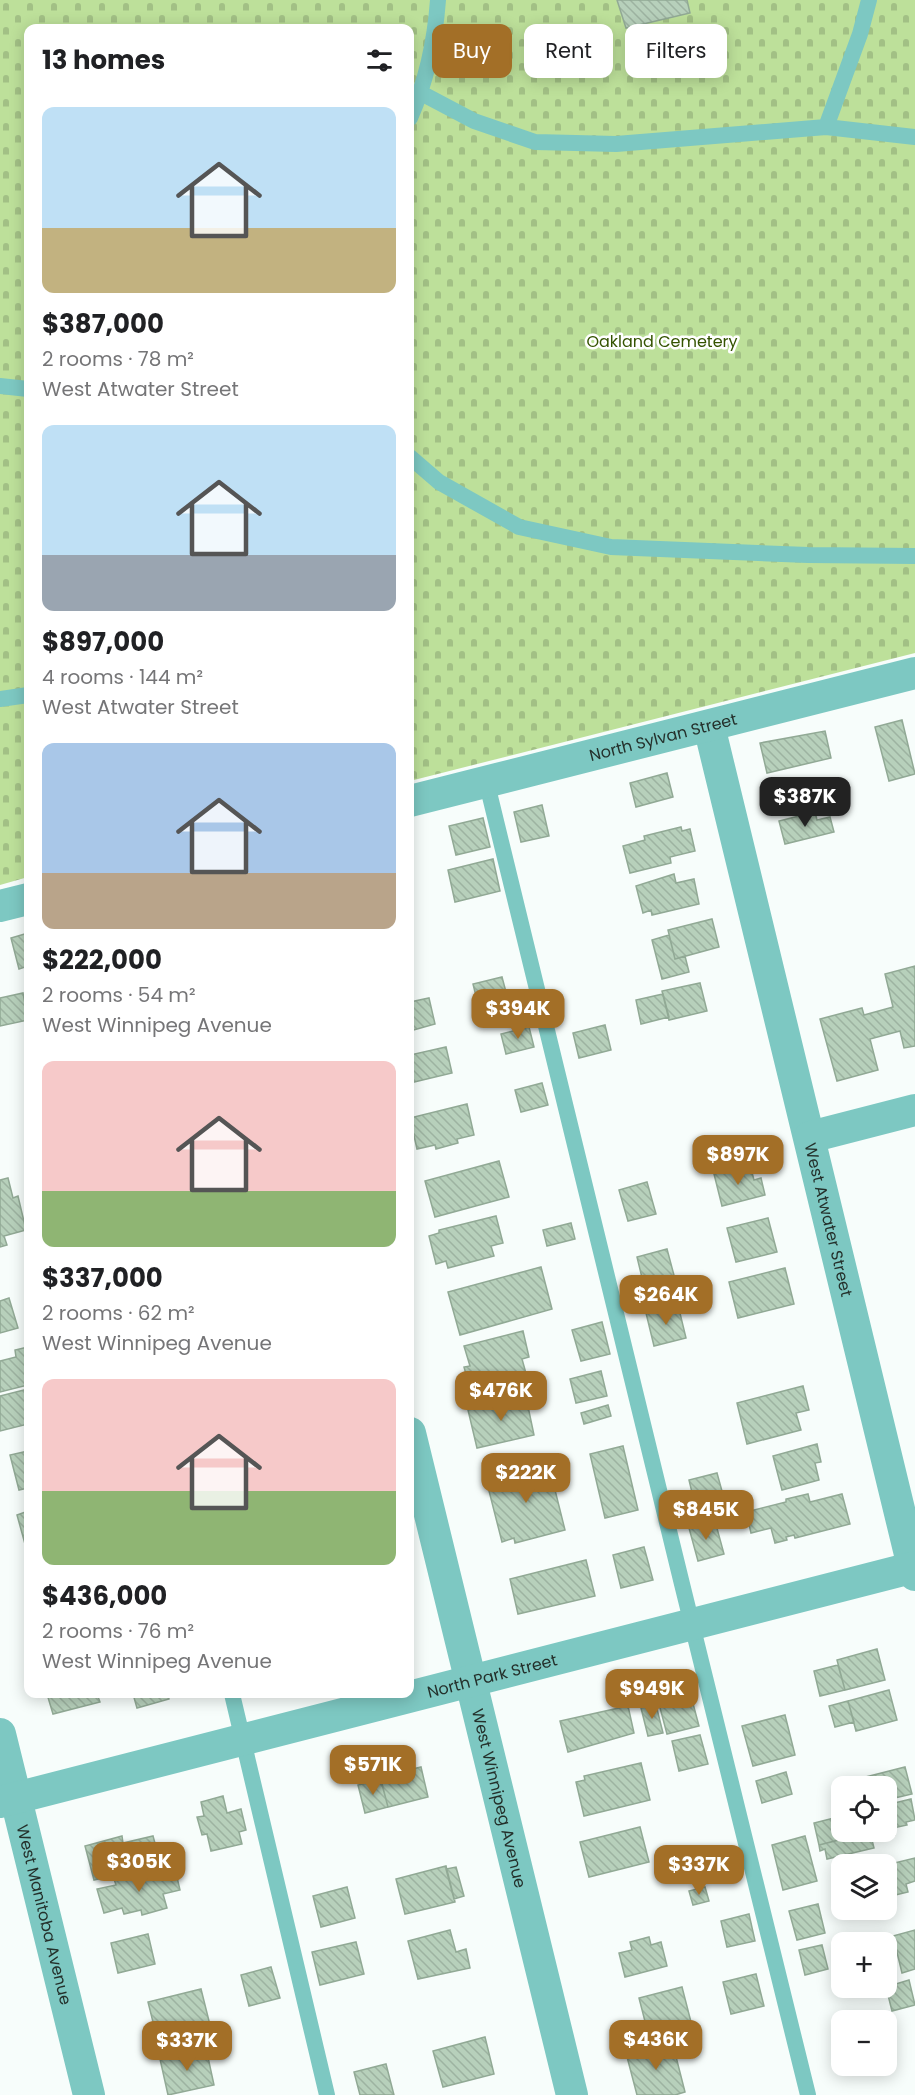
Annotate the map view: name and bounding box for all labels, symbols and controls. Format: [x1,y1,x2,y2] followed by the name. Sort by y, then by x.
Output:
[432,24,512,78] chip: Buy
[524,24,613,78] chip: Rent
[625,24,727,78] chip: Filters
[42,42,165,78] text: 13 homes
[363,44,396,77] icon: filters
[165,146,273,254] icon: home
[42,306,164,342] text: $387,000
[586,330,738,353] park label: Oakland Cemetery
[42,345,194,373] text: 2 rooms · 78 m²
[42,375,239,403] text: West Atwater Street
[165,464,273,572] icon: home
[42,624,164,660] text: $897,000
[42,663,203,691] text: 4 rooms · 144 m²
[42,693,239,721] text: West Atwater Street
[587,708,739,767] street label: North Sylvan Street
[763,777,847,828] pin: $387K
[165,782,273,890] icon: home
[774,782,836,810] text: $387K
[42,942,162,978] text: $222,000
[42,981,196,1009] text: 2 rooms · 54 m²
[476,989,560,1040] pin: $394K
[485,994,551,1022] text: $394K
[42,1011,272,1039] text: West Winnipeg Avenue
[165,1100,273,1208] icon: home
[696,1135,780,1186] pin: $897K
[706,1140,770,1168] text: $897K
[799,1141,858,1299] street label: West Atwater Street
[42,1260,163,1296] text: $337,000
[624,1275,708,1326] pin: $264K
[634,1280,698,1308] text: $264K
[42,1299,195,1327] text: 2 rooms · 62 m²
[42,1329,272,1357] text: West Winnipeg Avenue
[459,1371,543,1422] pin: $476K
[469,1376,533,1404] text: $476K
[165,1418,273,1526] icon: home
[484,1453,568,1504] pin: $222K
[495,1458,557,1486] text: $222K
[664,1490,748,1541] pin: $845K
[673,1495,739,1523] text: $845K
[42,1578,167,1614] text: $436,000
[42,1617,194,1645] text: 2 rooms · 76 m²
[42,1647,272,1675] text: West Winnipeg Avenue
[425,1648,560,1704] street label: North Park Street
[610,1669,694,1720] pin: $949K
[619,1674,685,1702] text: $949K
[466,1706,532,1891] street label: West Winnipeg Avenue
[331,1745,415,1796] pin: $571K
[344,1750,402,1778] text: $571K
[831,1776,897,2076] map controls
[831,1776,897,1842] button: locate
[11,1822,77,2007] street label: West Manitoba Avenue
[97,1842,181,1893] pin: $305K
[657,1845,741,1896] pin: $337K
[106,1847,172,1875] text: $305K
[668,1850,730,1878] text: $337K
[831,1854,897,1920] button: layers
[831,1932,897,1998] button: +
[831,2010,897,2076] button: −
[614,2020,698,2071] pin: $436K
[145,2021,229,2072] pin: $337K
[623,2025,689,2053] text: $436K
[156,2026,218,2054] text: $337K

